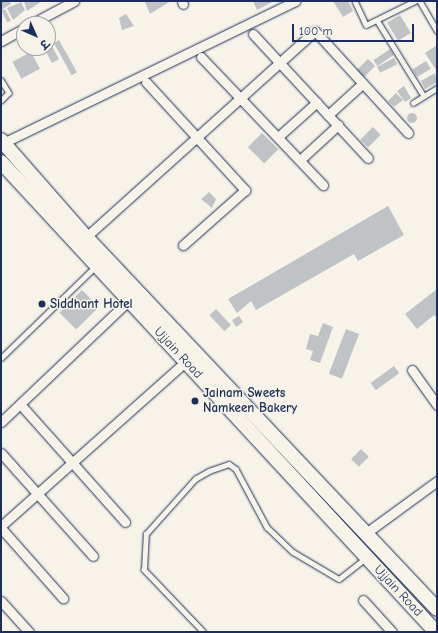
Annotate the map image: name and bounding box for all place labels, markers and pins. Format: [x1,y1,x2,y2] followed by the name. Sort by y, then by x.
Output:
[50,296,133,312] place label: Siddhant Hotel
[37,299,47,309] marker: Siddhant Hotel
[203,386,297,417] place label: Jainam Sweets Namkeen Bakery
[190,396,200,406] marker: Jainam Sweets Namkeen Bakery

